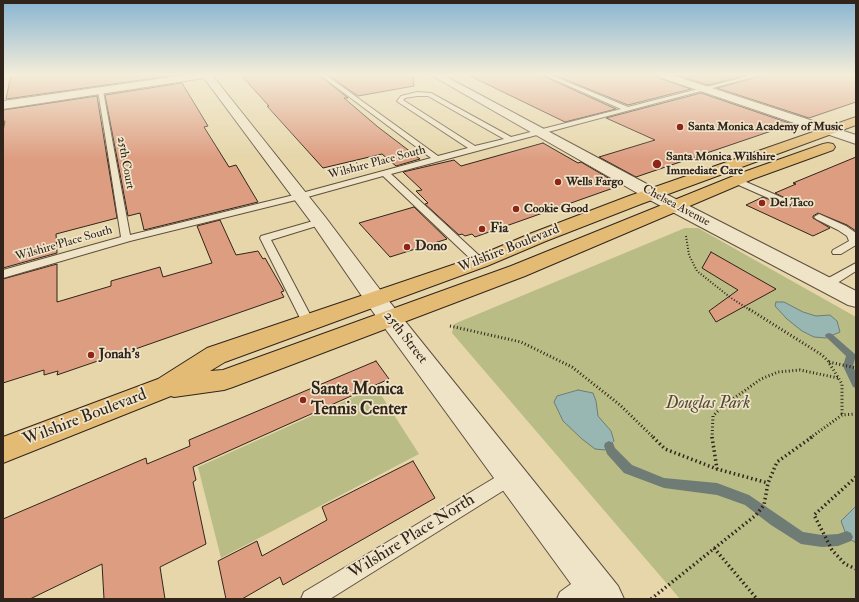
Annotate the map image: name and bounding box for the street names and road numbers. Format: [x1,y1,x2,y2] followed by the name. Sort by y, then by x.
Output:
[113,136,137,190] street label: 25th Court
[327,143,427,183] street label: Wilshire Place South
[640,182,712,230] street label: Chelsea Avenue
[456,221,562,277] street label: Wilshire Boulevard
[14,223,114,265] street label: Wilshire Place South
[379,308,431,368] street label: 25th Street
[20,385,150,451] street label: Wilshire Boulevard
[345,490,479,584] street label: Wilshire Place North

